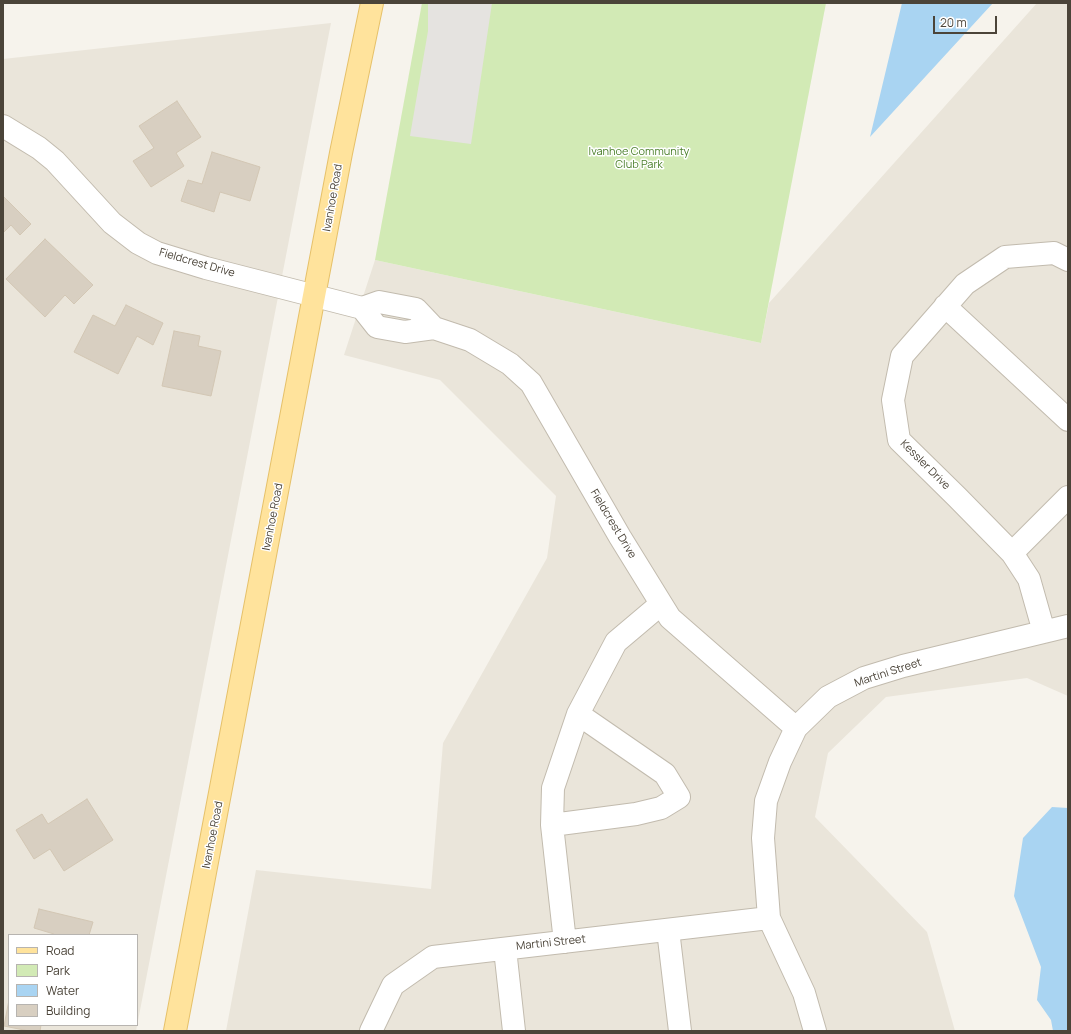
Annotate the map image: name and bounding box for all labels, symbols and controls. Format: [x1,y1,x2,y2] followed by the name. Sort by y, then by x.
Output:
[935,8,999,34] scale bar
[940,14,967,31] text: 20 m
[589,145,689,171] park label: Ivanhoe Community Club Park
[321,163,345,233] street label: Ivanhoe Road
[158,246,236,280] street label: Fieldcrest Drive
[897,437,953,493] street label: Kessler Drive
[260,482,286,552] street label: Ivanhoe Road
[587,487,639,561] street label: Fieldcrest Drive
[853,656,923,690] street label: Martini Street
[200,800,226,870] street label: Ivanhoe Road
[516,933,586,953] street label: Martini Street
[8,934,138,1026] legend
[46,942,74,959] text: Road
[46,962,70,979] text: Park
[46,982,79,999] text: Water
[46,1002,90,1019] text: Building

